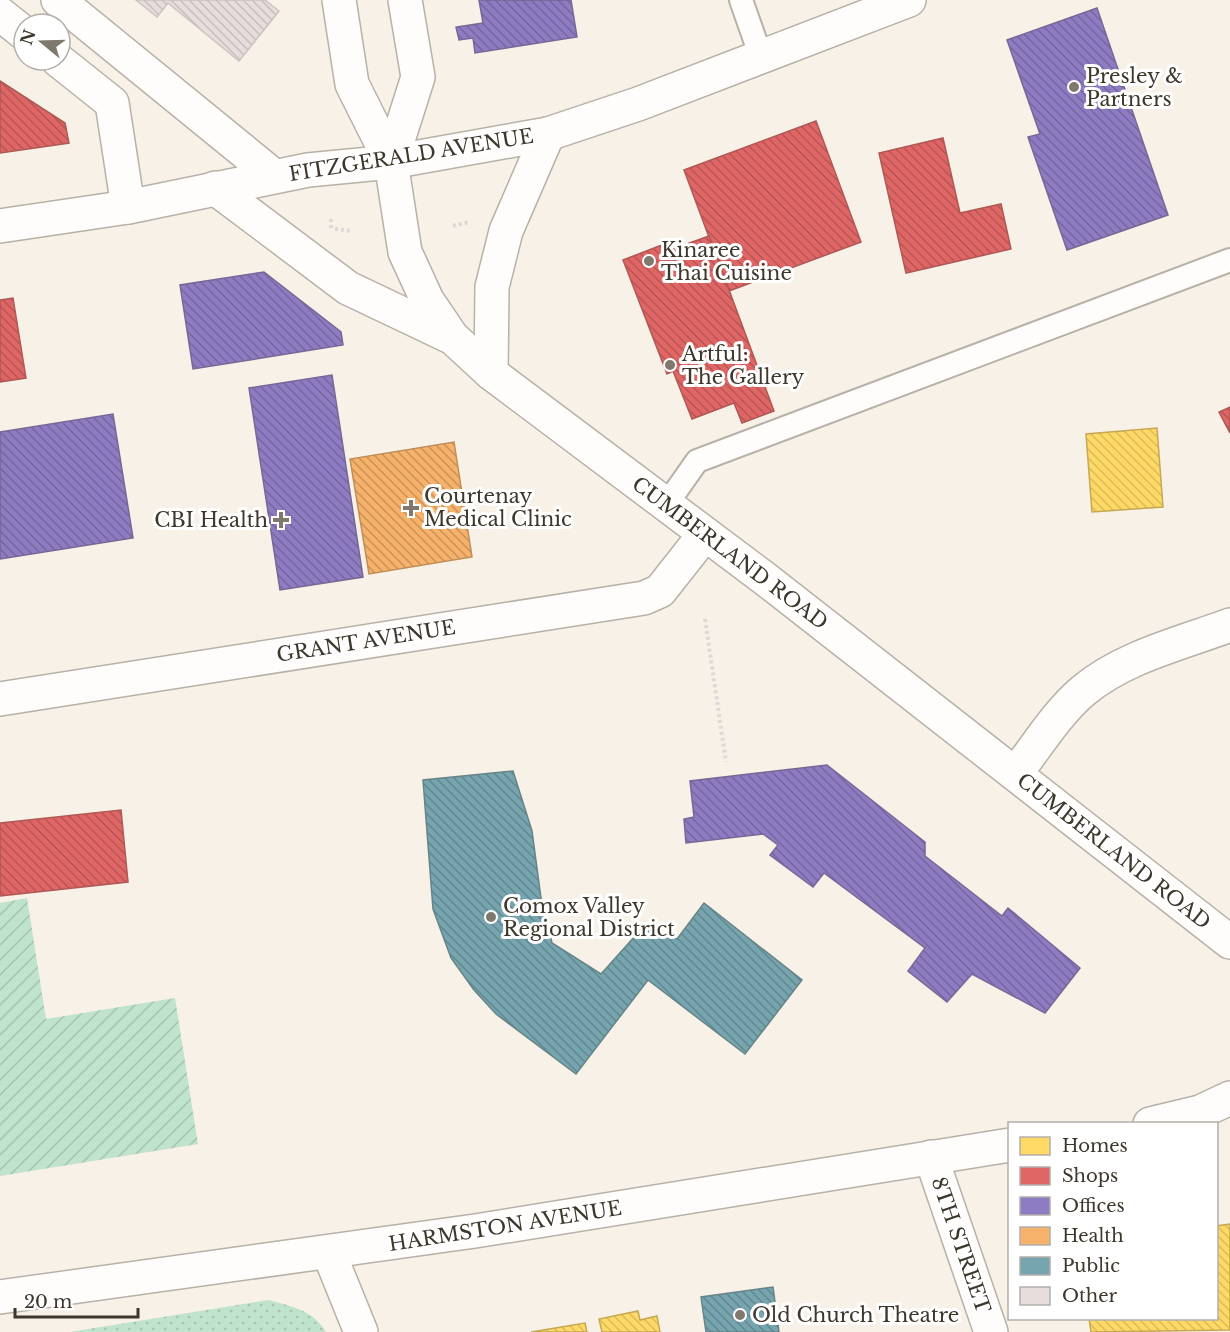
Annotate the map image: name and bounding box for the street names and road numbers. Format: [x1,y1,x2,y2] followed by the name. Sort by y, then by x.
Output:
[287,124,535,186] street label: FITZGERALD AVENUE
[627,472,833,634] street label: CUMBERLAND ROAD
[275,615,457,667] street label: GRANT AVENUE
[1013,768,1215,934] street label: CUMBERLAND ROAD
[927,1174,995,1316] street label: 8TH STREET
[387,1196,623,1256] street label: HARMSTON AVENUE

